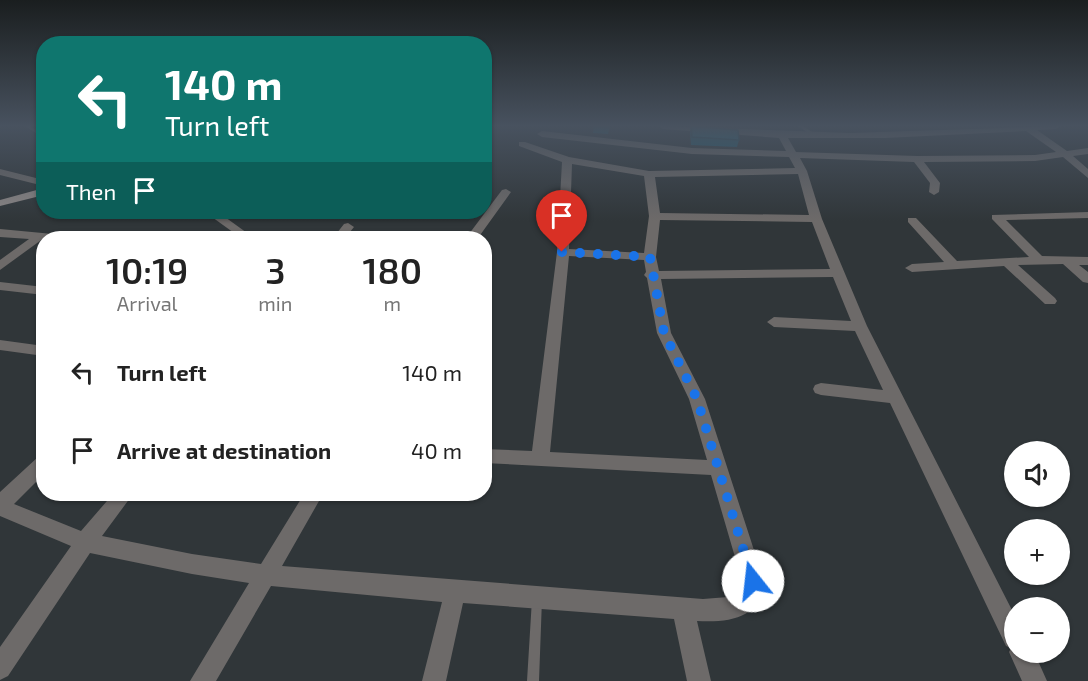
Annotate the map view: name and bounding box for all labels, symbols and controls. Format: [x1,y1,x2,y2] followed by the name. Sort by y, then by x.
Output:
[165,58,282,108] text: 140 m
[66,60,144,138] icon: left
[165,109,269,141] text: Turn left
[128,174,161,207] icon: arrive
[66,178,116,204] text: Then
[536,190,587,252] pin
[545,199,578,232] icon: arrive
[106,248,188,291] text: 10:19
[265,248,285,291] text: 3
[362,248,422,291] text: 180
[117,291,178,315] text: Arrival
[258,291,292,315] text: min
[383,291,401,315] text: m
[66,356,99,389] icon: left
[117,359,206,385] text: Turn left
[402,359,462,385] text: 140 m
[66,434,99,467] icon: arrive
[117,437,331,463] text: Arrive at destination
[411,437,462,463] text: 40 m
[1004,441,1070,663] map controls
[1004,441,1070,507] button: sound
[1004,519,1070,585] button: +
[721,549,785,613] position arrow
[1004,597,1070,663] button: −

